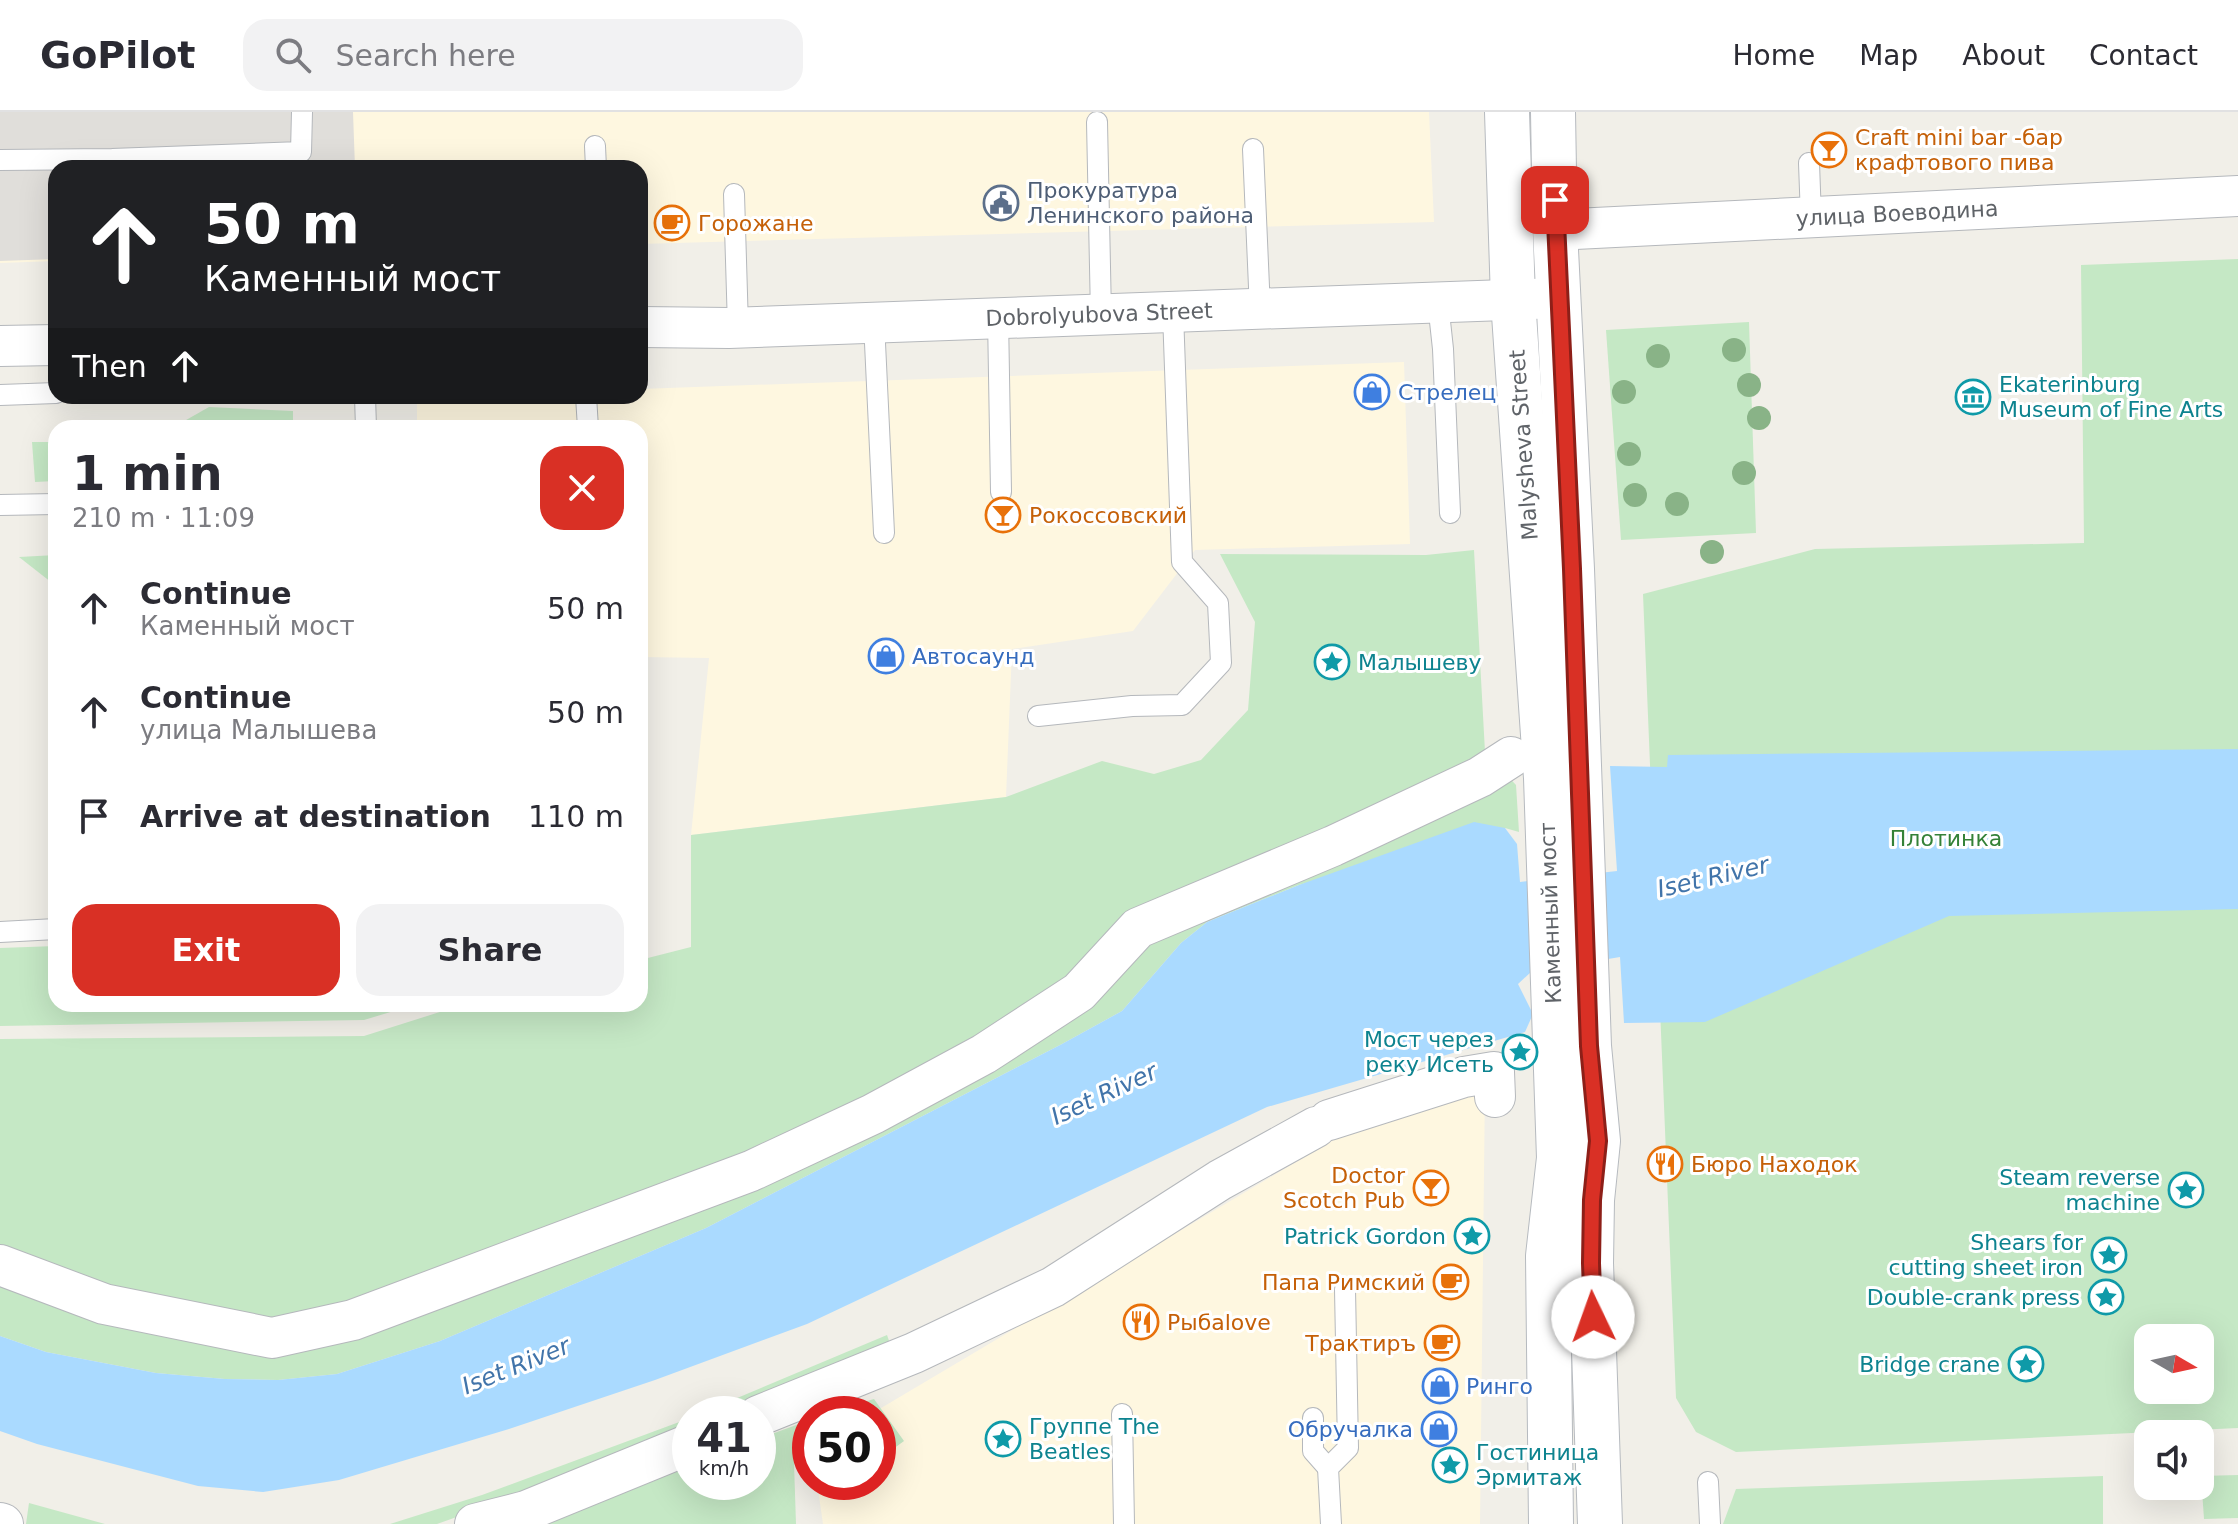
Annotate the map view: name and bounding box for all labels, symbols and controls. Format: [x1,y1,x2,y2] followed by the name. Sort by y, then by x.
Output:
[243,19,803,91] search box
[40,33,195,77] text: GoPilot
[271,33,315,77] icon: search
[335,38,516,73] text: Search here
[1732,39,1815,72] text: Home
[1859,39,1918,72] text: Map
[1962,39,2045,72] text: About
[2089,39,2198,72] text: Contact
[1855,125,2063,175] place label: Craft mini bar -бар крафтового пива
[1810,131,1848,169] bar icon: Craft mini bar -бар крафтового пива
[1521,166,1589,234] pin
[1027,178,1254,228] place label: Прокуратура Ленинского района
[1533,178,1577,222] icon: arrive
[982,184,1020,222] public building icon: Прокуратура Ленинского района
[204,191,360,256] text: 50 m
[72,192,176,296] icon: ahead
[1795,196,1999,231] street label: улица Воеводина
[653,204,691,242] cafe icon: Горожане
[698,211,814,236] place label: Горожане
[204,258,501,299] text: Каменный мост
[985,298,1213,331] street label: Dobrolyubova Street
[163,344,207,388] icon: ahead
[72,349,147,384] text: Then
[1504,349,1543,541] street label: Malysheva Street
[1999,372,2223,422] place label: Ekaterinburg Museum of Fine Arts
[1353,373,1391,411] shop icon: Стрелец
[1954,378,1992,416] museum icon: Ekaterinburg Museum of Fine Arts
[1398,380,1496,405] place label: Стрелец
[72,445,223,501] text: 1 min
[540,446,624,530] button: close
[984,496,1022,534] bar icon: Рокоссовский
[72,503,255,533] text: 210 m · 11:09
[1029,503,1187,528] place label: Рокоссовский
[140,576,292,611] text: Continue
[72,586,116,630] icon: ahead
[547,591,624,626] text: 50 m
[140,611,355,641] text: Каменный мост
[867,637,905,675] shop icon: Автосаунд
[1313,643,1351,681] place icon: Малышеву
[912,644,1034,669] place label: Автосаунд
[1358,650,1482,675] place label: Малышеву
[140,680,292,715] text: Continue
[72,690,116,734] icon: ahead
[547,695,624,730] text: 50 m
[140,715,377,745] text: улица Малышева
[72,794,116,838] icon: arrive
[140,799,491,834] text: Arrive at destination
[528,799,624,834] text: 110 m
[1535,822,1566,1004] street label: Каменный мост
[1890,826,2002,851] park label: Плотинка
[1655,850,1774,903] water label: Iset River
[72,904,340,996] button: Exit
[356,904,624,996] button: Share
[1364,1027,1494,1077] place label: Мост через реку Исеть
[1501,1033,1539,1071] place icon: Мост через реку Исеть
[1047,1056,1163,1131] water label: Iset River
[1646,1145,1684,1183] restaurant icon: Бюро Находок
[1691,1152,1858,1177] place label: Бюро Находок
[1283,1163,1406,1213] place label: Doctor Scotch Pub
[1999,1165,2160,1215] place label: Steam reverse machine
[1412,1169,1450,1207] bar icon: Doctor Scotch Pub
[2167,1171,2205,1209] place icon: Steam reverse machine
[1453,1217,1491,1255] place icon: Patrick Gordon
[1284,1224,1446,1249] place label: Patrick Gordon
[1889,1230,2084,1280] place label: Shears for cutting sheet iron
[2090,1236,2128,1274] place icon: Shears for cutting sheet iron
[1432,1263,1470,1301] cafe icon: Папа Римский
[1262,1270,1425,1295] place label: Папа Римский
[1551,1275,1635,1359] position arrow
[2087,1278,2125,1316] place icon: Double-crank press
[1867,1285,2080,1310] place label: Double-crank press
[1122,1303,1160,1341] restaurant icon: Рыбаlove
[1167,1310,1271,1335] place label: Рыбаlove
[1423,1324,1461,1362] cafe icon: Трактиръ
[2134,1324,2214,1404] north arrow
[2134,1324,2214,1500] map controls
[458,1331,576,1400] water label: Iset River
[1304,1331,1416,1356] place label: Трактиръ
[2007,1345,2045,1383] place icon: Bridge crane
[1859,1352,2000,1377] place label: Bridge crane
[1421,1367,1459,1405] shop icon: Ринго
[1466,1374,1533,1399] place label: Ринго
[792,1396,896,1500] speed limit sign: 50
[1420,1410,1458,1448] shop icon: Обручалка
[1029,1414,1160,1464] place label: Группе The Beatles
[696,1415,752,1461] text: 41
[1288,1417,1413,1442] place label: Обручалка
[984,1420,1022,1458] place icon: Группе The Beatles
[2134,1420,2214,1500] button: sound
[1476,1440,1599,1490] place label: Гостиница Эрмитаж
[1431,1446,1469,1484] place icon: Гостиница Эрмитаж
[699,1456,749,1480] text: km/h

